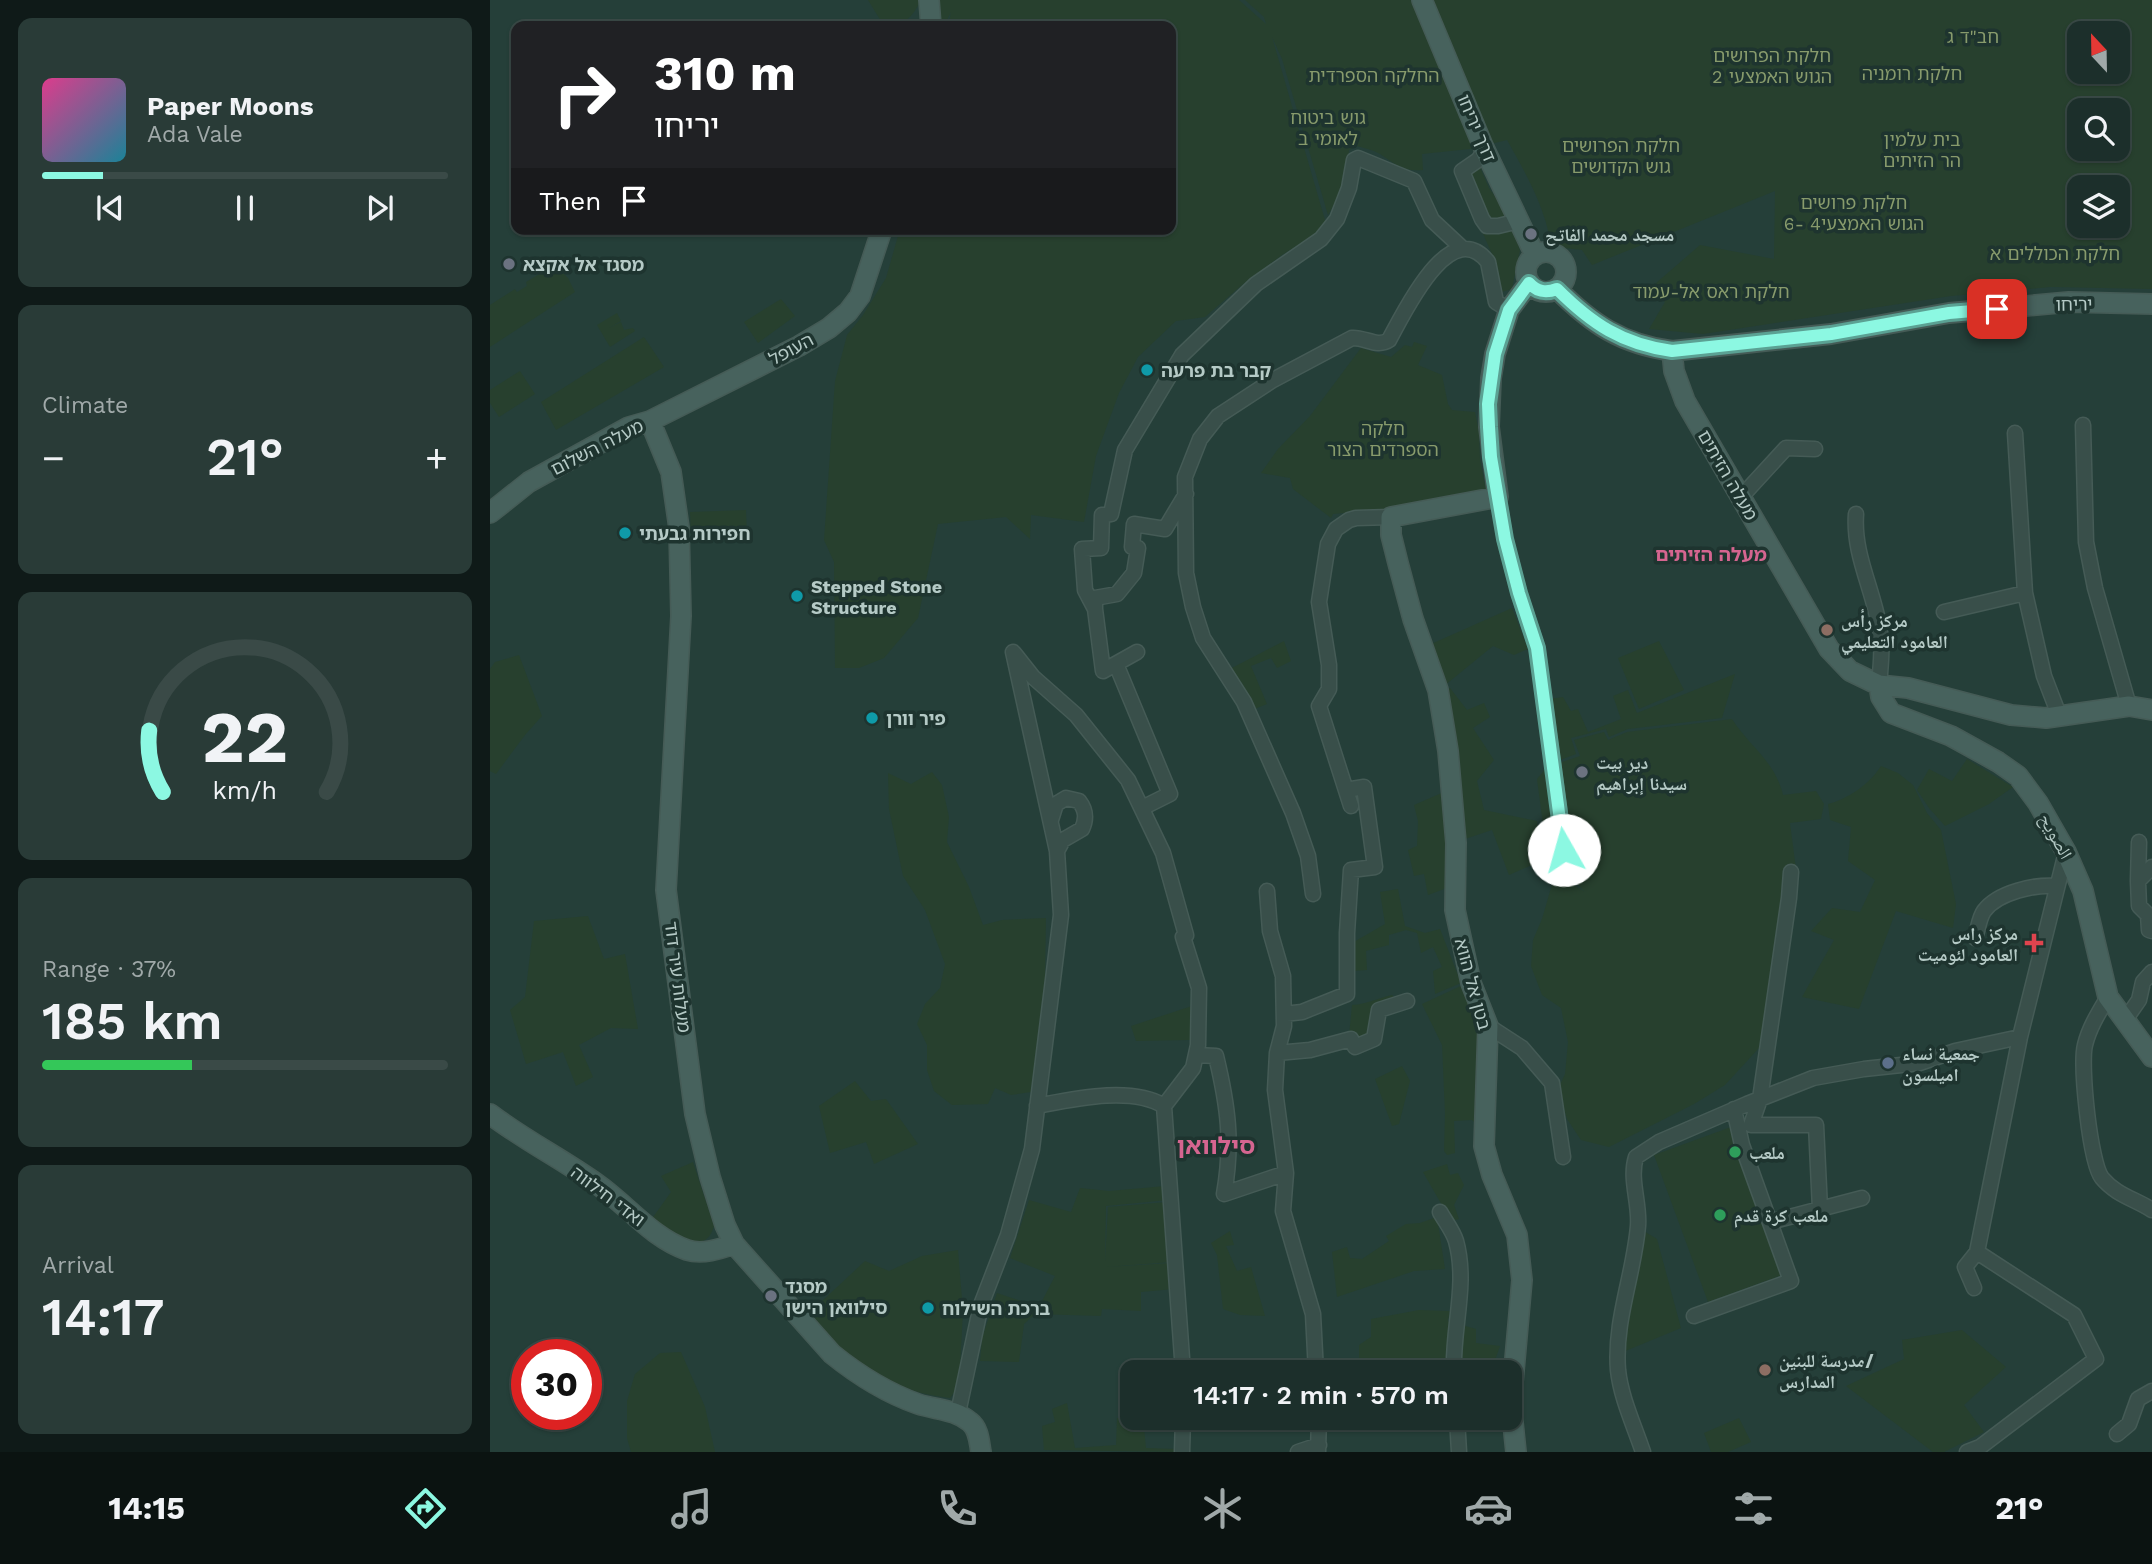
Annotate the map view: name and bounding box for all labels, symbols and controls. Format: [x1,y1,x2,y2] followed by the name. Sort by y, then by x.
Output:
[2067,21,2130,84] north arrow
[2067,21,2130,238] map controls
[1947,26,1999,47] park label: חב"ד ג
[654,44,796,102] text: 310 m
[1712,45,1832,87] park label: חלקת הפרושים הגוש האמצעי 2
[539,49,630,140] icon: right
[1862,63,1962,84] park label: חלקת רומניה
[1308,65,1440,86] park label: החלקה הספרדית
[147,91,314,121] text: Paper Moons
[1453,91,1501,165] street label: דרך יריחו
[2067,98,2130,161] button: search
[654,107,720,145] text: יריחו
[1290,107,1366,149] park label: גוש ביטוח לאומי ב
[147,121,243,148] text: Ada Vale
[1883,129,1961,171] park label: בית עלמין הר הזיתים
[1562,135,1680,177] park label: חלקת הפרושים גוש הקדושים
[2067,175,2130,238] button: layers
[615,182,653,220] icon: arrive
[539,186,601,216] text: Then
[91,189,129,227] icon: previous
[226,189,264,227] icon: pause
[361,189,399,227] icon: next
[1784,192,1924,234] park label: חלקת פרושים הגוש האמצעי4 -6
[1545,224,1674,247] place label: مسجد محمد الفاتح
[1523,226,1539,242] marker: مسجد محمد الفاتح
[1990,243,2120,264] park label: חלקת הכוללים א
[523,254,644,275] place label: מסגד אל אקצא
[501,256,517,272] marker: מסגד אל אקצא
[1967,279,2027,339] pin
[1632,281,1790,302] park label: חלקת ראס אל-עמוד
[1978,290,2016,328] icon: arrive
[2055,293,2093,315] street label: יריחו
[765,329,817,369] street label: העופל
[1161,360,1271,381] place label: קבר בת פרעה
[1139,362,1155,378] marker: קבר בת פרעה
[42,392,128,419] text: Climate
[547,415,647,479] street label: מעלה השלום
[1327,418,1439,460] park label: חלקה הספרדים הצור
[1694,426,1762,524] street label: מעלה הזיתים
[206,427,284,488] text: 21°
[42,436,65,480] text: −
[425,436,448,480] text: +
[639,523,751,544] place label: חפירות גבעתי
[617,525,633,541] marker: חפירות גבעתי
[1655,543,1767,566] district label: מעלה הזיתים
[811,576,942,618] place label: Stepped Stone Structure
[789,588,805,604] marker: Stepped Stone Structure
[1841,609,1948,656] place label: مركز رأس العامود التعليمي
[1819,622,1835,638] marker: مركز رأس العامود التعليمي
[202,694,288,780] text: 22
[886,708,946,729] place label: פיר וורן
[864,710,880,726] marker: פיר וורן
[1596,752,1687,796] place label: دير بيت سيدنا إبراهيم
[1574,764,1590,780] marker: دير بيت سيدنا إبراهيم
[213,776,277,805] text: km/h
[2033,810,2077,863] street label: الصويح
[1527,813,1601,887] position arrow
[661,920,695,1034] street label: מעלות עיר דוד
[1918,923,2018,965] place label: مركز راس العامود لئوميت
[2024,933,2044,953] marker: مركز راس العامود لئوميت
[1451,936,1495,1032] street label: בטן אל הווא
[42,956,176,983] text: Range · 37%
[42,991,223,1052] text: 185 km
[1902,1043,1980,1086] place label: جمعية نساء اميلسون
[1880,1055,1896,1071] marker: جمعية نساء اميلسون
[1177,1132,1255,1160] district label: סילוואן
[1749,1142,1785,1163] place label: ملعب
[1727,1144,1743,1160] marker: ملعب
[567,1162,649,1230] street label: ואדי חילווה
[1734,1205,1828,1228] place label: ملعب كرة قدم
[1712,1207,1728,1223] marker: ملعب كرة قدم
[42,1252,114,1279] text: Arrival
[785,1276,887,1318] place label: מסגד סילוואן הישן
[42,1287,165,1348] text: 14:17
[763,1288,779,1304] marker: מסגד סילוואן הישן
[942,1298,1051,1319] place label: ברכת השילוח
[920,1300,936,1316] marker: ברכת השילוח
[511,1339,602,1430] speed limit sign: 30
[1779,1350,1874,1393] place label: مدرسة للبنين/ المدارس
[1757,1362,1773,1378] marker: مدرسة للبنين/ المدارس
[1193,1380,1449,1410] text: 14:17 · 2 min · 570 m
[401,1484,450,1533] icon: directions
[667,1484,716,1533] icon: music
[933,1484,982,1533] icon: phone
[1198,1484,1247,1533] icon: climate
[1464,1484,1513,1533] icon: car
[1729,1484,1778,1533] icon: filters
[108,1489,185,1527] text: 14:15
[1995,1489,2044,1527] text: 21°

